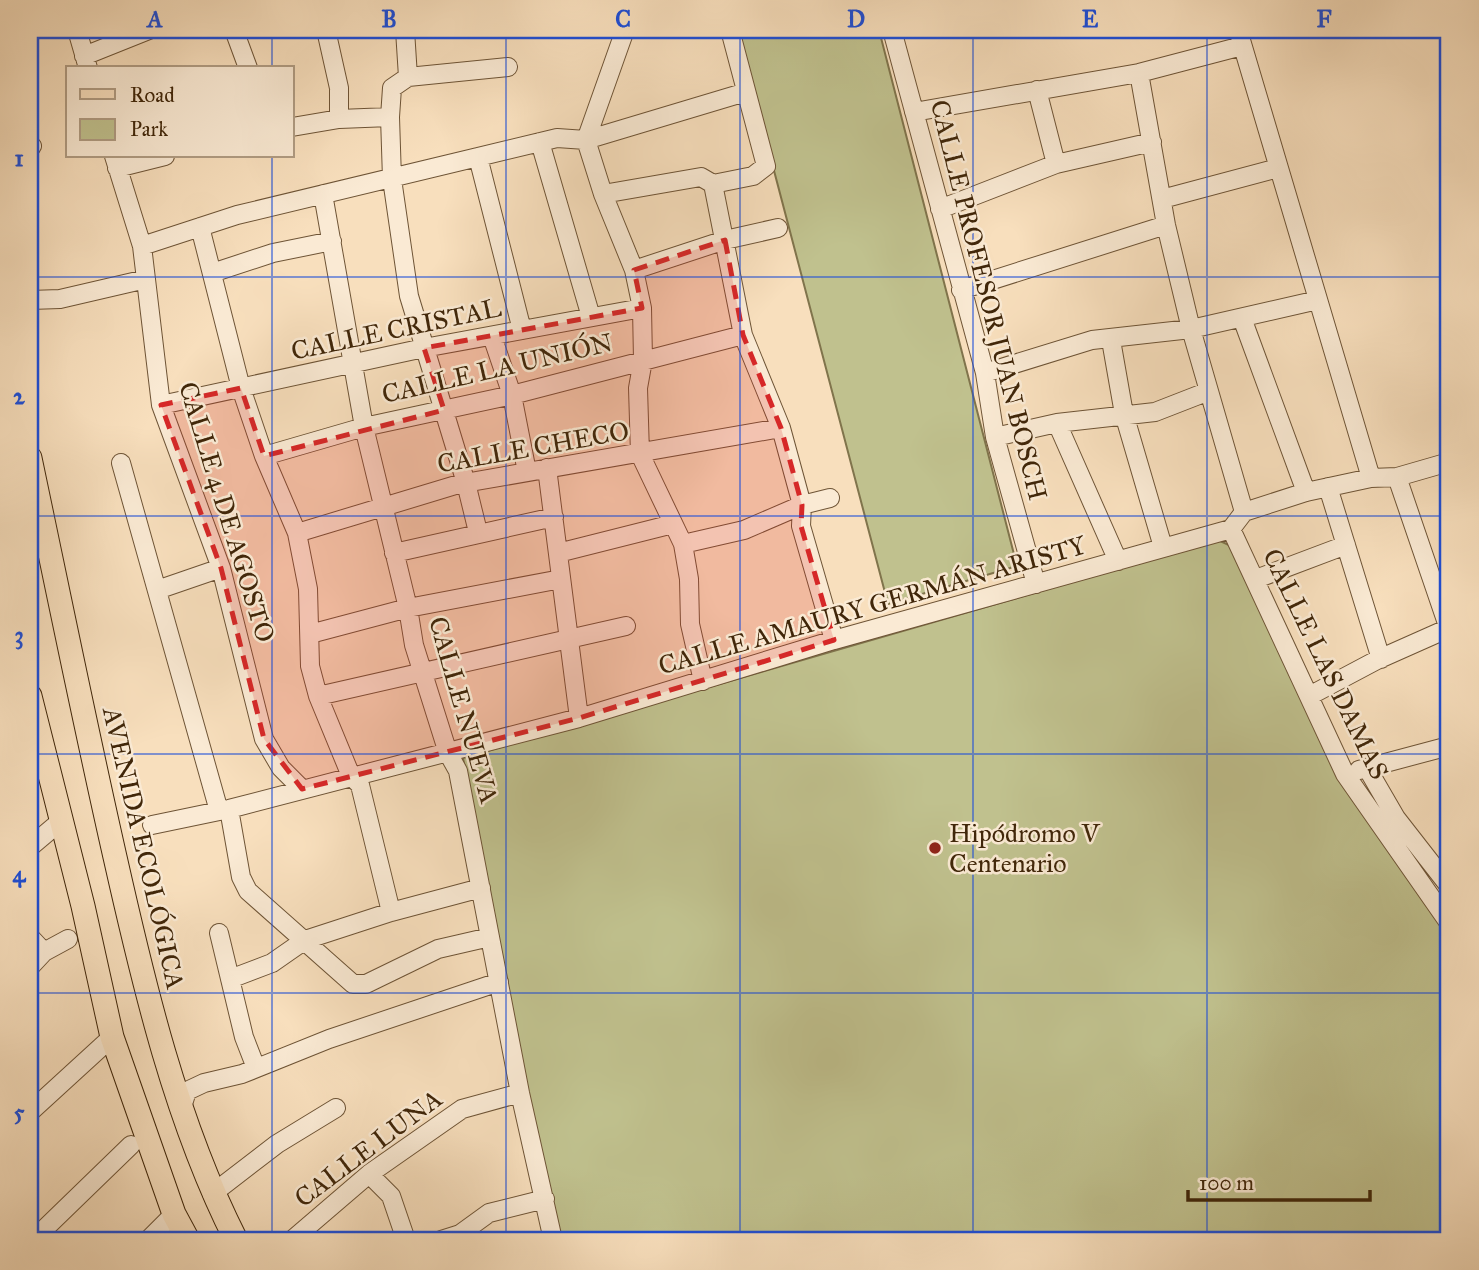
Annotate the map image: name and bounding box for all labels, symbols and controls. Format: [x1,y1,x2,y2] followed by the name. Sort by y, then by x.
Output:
[145,5,163,33] text: A
[381,5,397,33] text: B
[615,5,631,33] text: C
[847,5,865,33] text: D
[1082,5,1099,33] text: E
[1316,5,1332,33] text: F
[66,66,294,158] legend
[130,82,175,108] text: Road
[924,96,1054,504] street label: CALLE PROFESOR JUAN BOSCH
[130,116,168,142] text: Park
[14,144,24,172] text: 1
[288,291,504,367] street label: CALLE CRISTAL
[379,326,615,410] street label: CALLE LA UNIÓN
[172,378,282,646] street label: CALLE 4 DE AGOSTO
[13,382,25,410] text: 2
[435,414,631,480] street label: CALLE CHECO
[655,528,1091,681] street label: CALLE AMAURY GERMÁN ARISTY
[1256,543,1396,785] street label: CALLE LAS DAMAS
[422,613,506,808] street label: CALLE NUEVA
[14,621,24,650] text: 3
[96,703,192,993] street label: AVENIDA ECOLÓGICA
[949,817,1100,879] place label: Hipódromo V Centenario
[927,840,943,856] marker: Hipódromo V Centenario
[13,860,27,888] text: 4
[288,1082,448,1214] street label: CALLE LUNA
[14,1098,25,1126] text: 5
[1188,1158,1370,1202] scale bar
[1199,1170,1254,1196] text: 100 m

